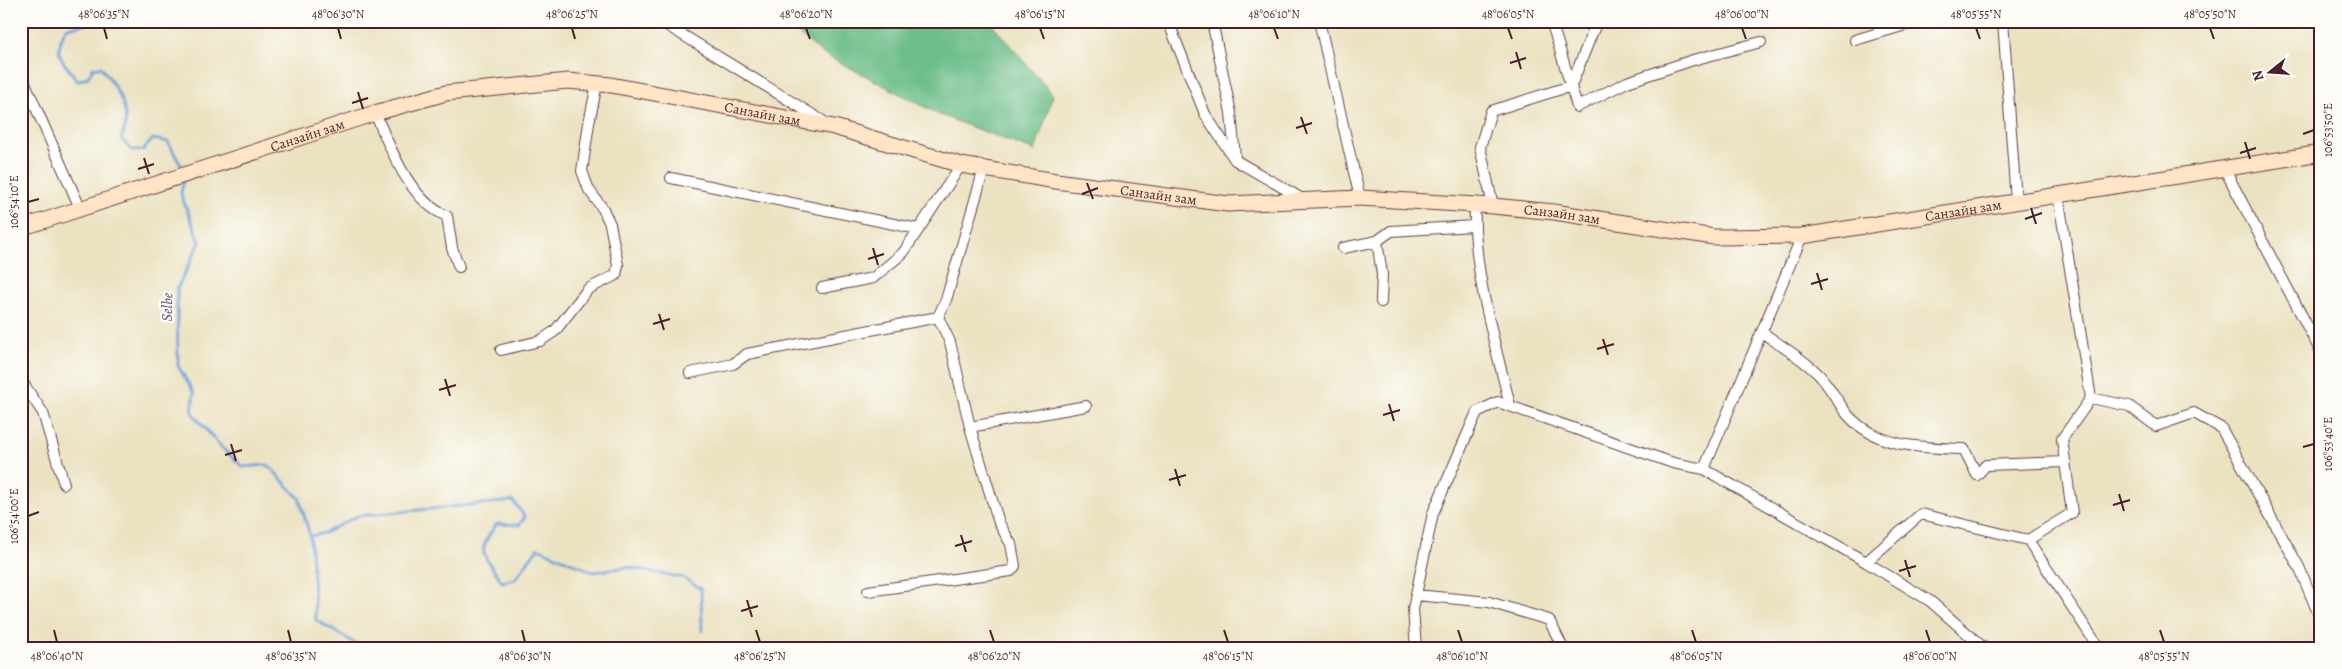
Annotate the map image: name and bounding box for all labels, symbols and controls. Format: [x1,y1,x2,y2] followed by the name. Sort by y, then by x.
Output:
[78,6,130,22] text: 48°06'35"N
[312,6,365,22] text: 48°06'30"N
[546,6,598,22] text: 48°06'25"N
[779,6,833,22] text: 48°06'20"N
[1015,6,1066,22] text: 48°06'15"N
[1248,6,1300,22] text: 48°06'10"N
[1482,6,1535,22] text: 48°06'05"N
[1715,6,1769,22] text: 48°06'00"N
[1950,6,2002,22] text: 48°05'55"N
[2184,6,2237,22] text: 48°05'50"N
[2244,48,2294,98] north arrow
[2247,68,2269,83] text: N
[723,98,802,130] street label: Санзайн зам
[2320,103,2336,157] text: 106°53'50"E
[268,115,347,156] street label: Санзайн зам
[6,175,22,229] text: 106°54'10"E
[1119,181,1198,210] street label: Санзайн зам
[1924,195,2003,226] street label: Санзайн зам
[1523,200,1602,229] street label: Санзайн зам
[157,292,177,321] water label: Selbe
[2320,417,2336,471] text: 106°53'40"E
[6,488,22,544] text: 106°54'00"E
[31,648,84,664] text: 48°06'40"N
[265,648,317,664] text: 48°06'35"N
[499,648,552,664] text: 48°06'30"N
[734,648,786,664] text: 48°06'25"N
[967,648,1021,664] text: 48°06'20"N
[1203,648,1254,664] text: 48°06'15"N
[1436,648,1488,664] text: 48°06'10"N
[1670,648,1723,664] text: 48°06'05"N
[1903,648,1957,664] text: 48°06'00"N
[2138,648,2190,664] text: 48°05'55"N

